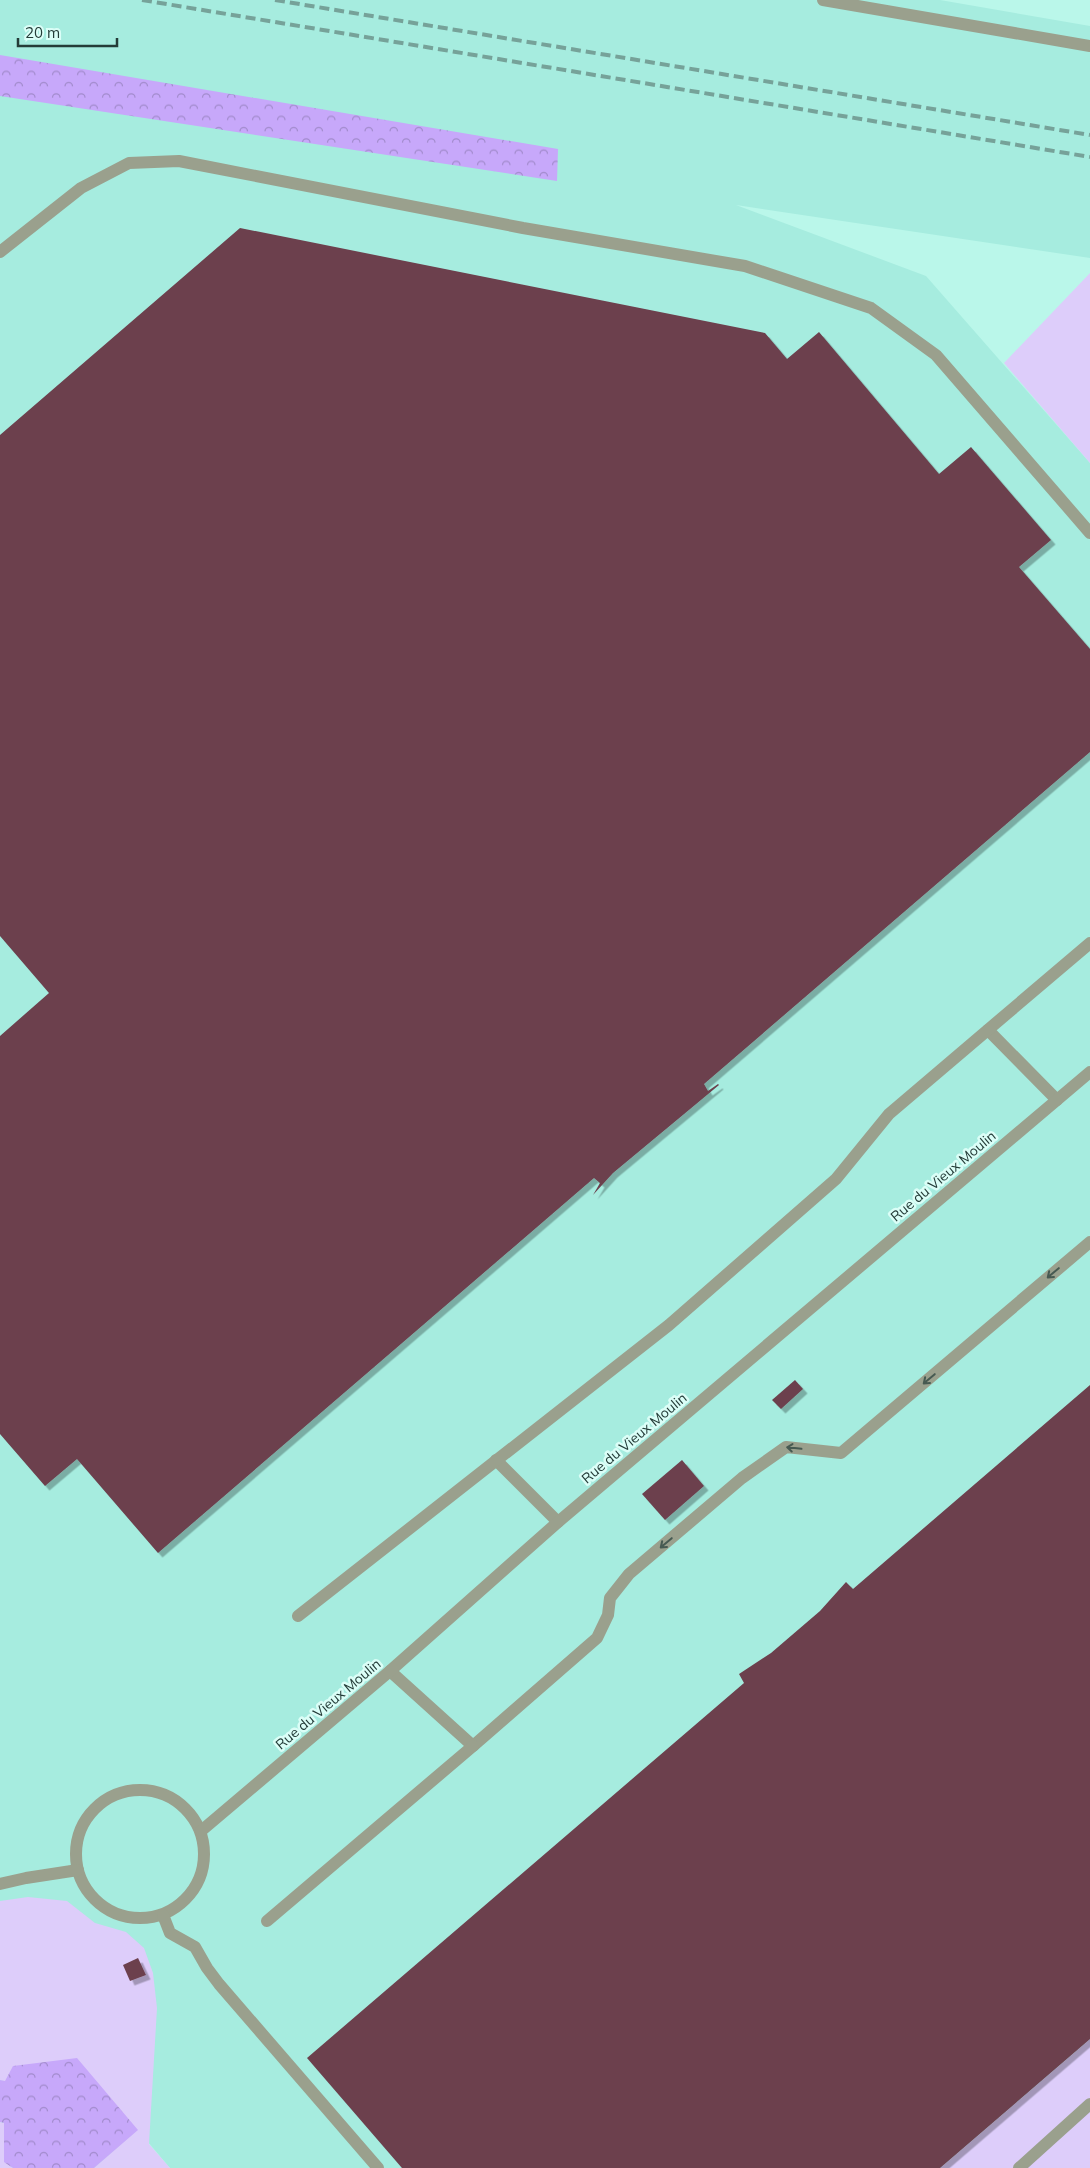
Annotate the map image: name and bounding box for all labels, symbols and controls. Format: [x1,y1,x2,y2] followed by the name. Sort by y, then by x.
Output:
[18,15,116,47] scale bar
[25,23,60,42] text: 20 m
[887,1127,999,1225] street label: Rue du Vieux Moulin
[1047,1268,1060,1279] one-way arrow
[923,1373,936,1384] one-way arrow
[578,1389,690,1487] street label: Rue du Vieux Moulin
[787,1443,803,1453] one-way arrow
[659,1537,672,1548] one-way arrow
[272,1655,384,1753] street label: Rue du Vieux Moulin

